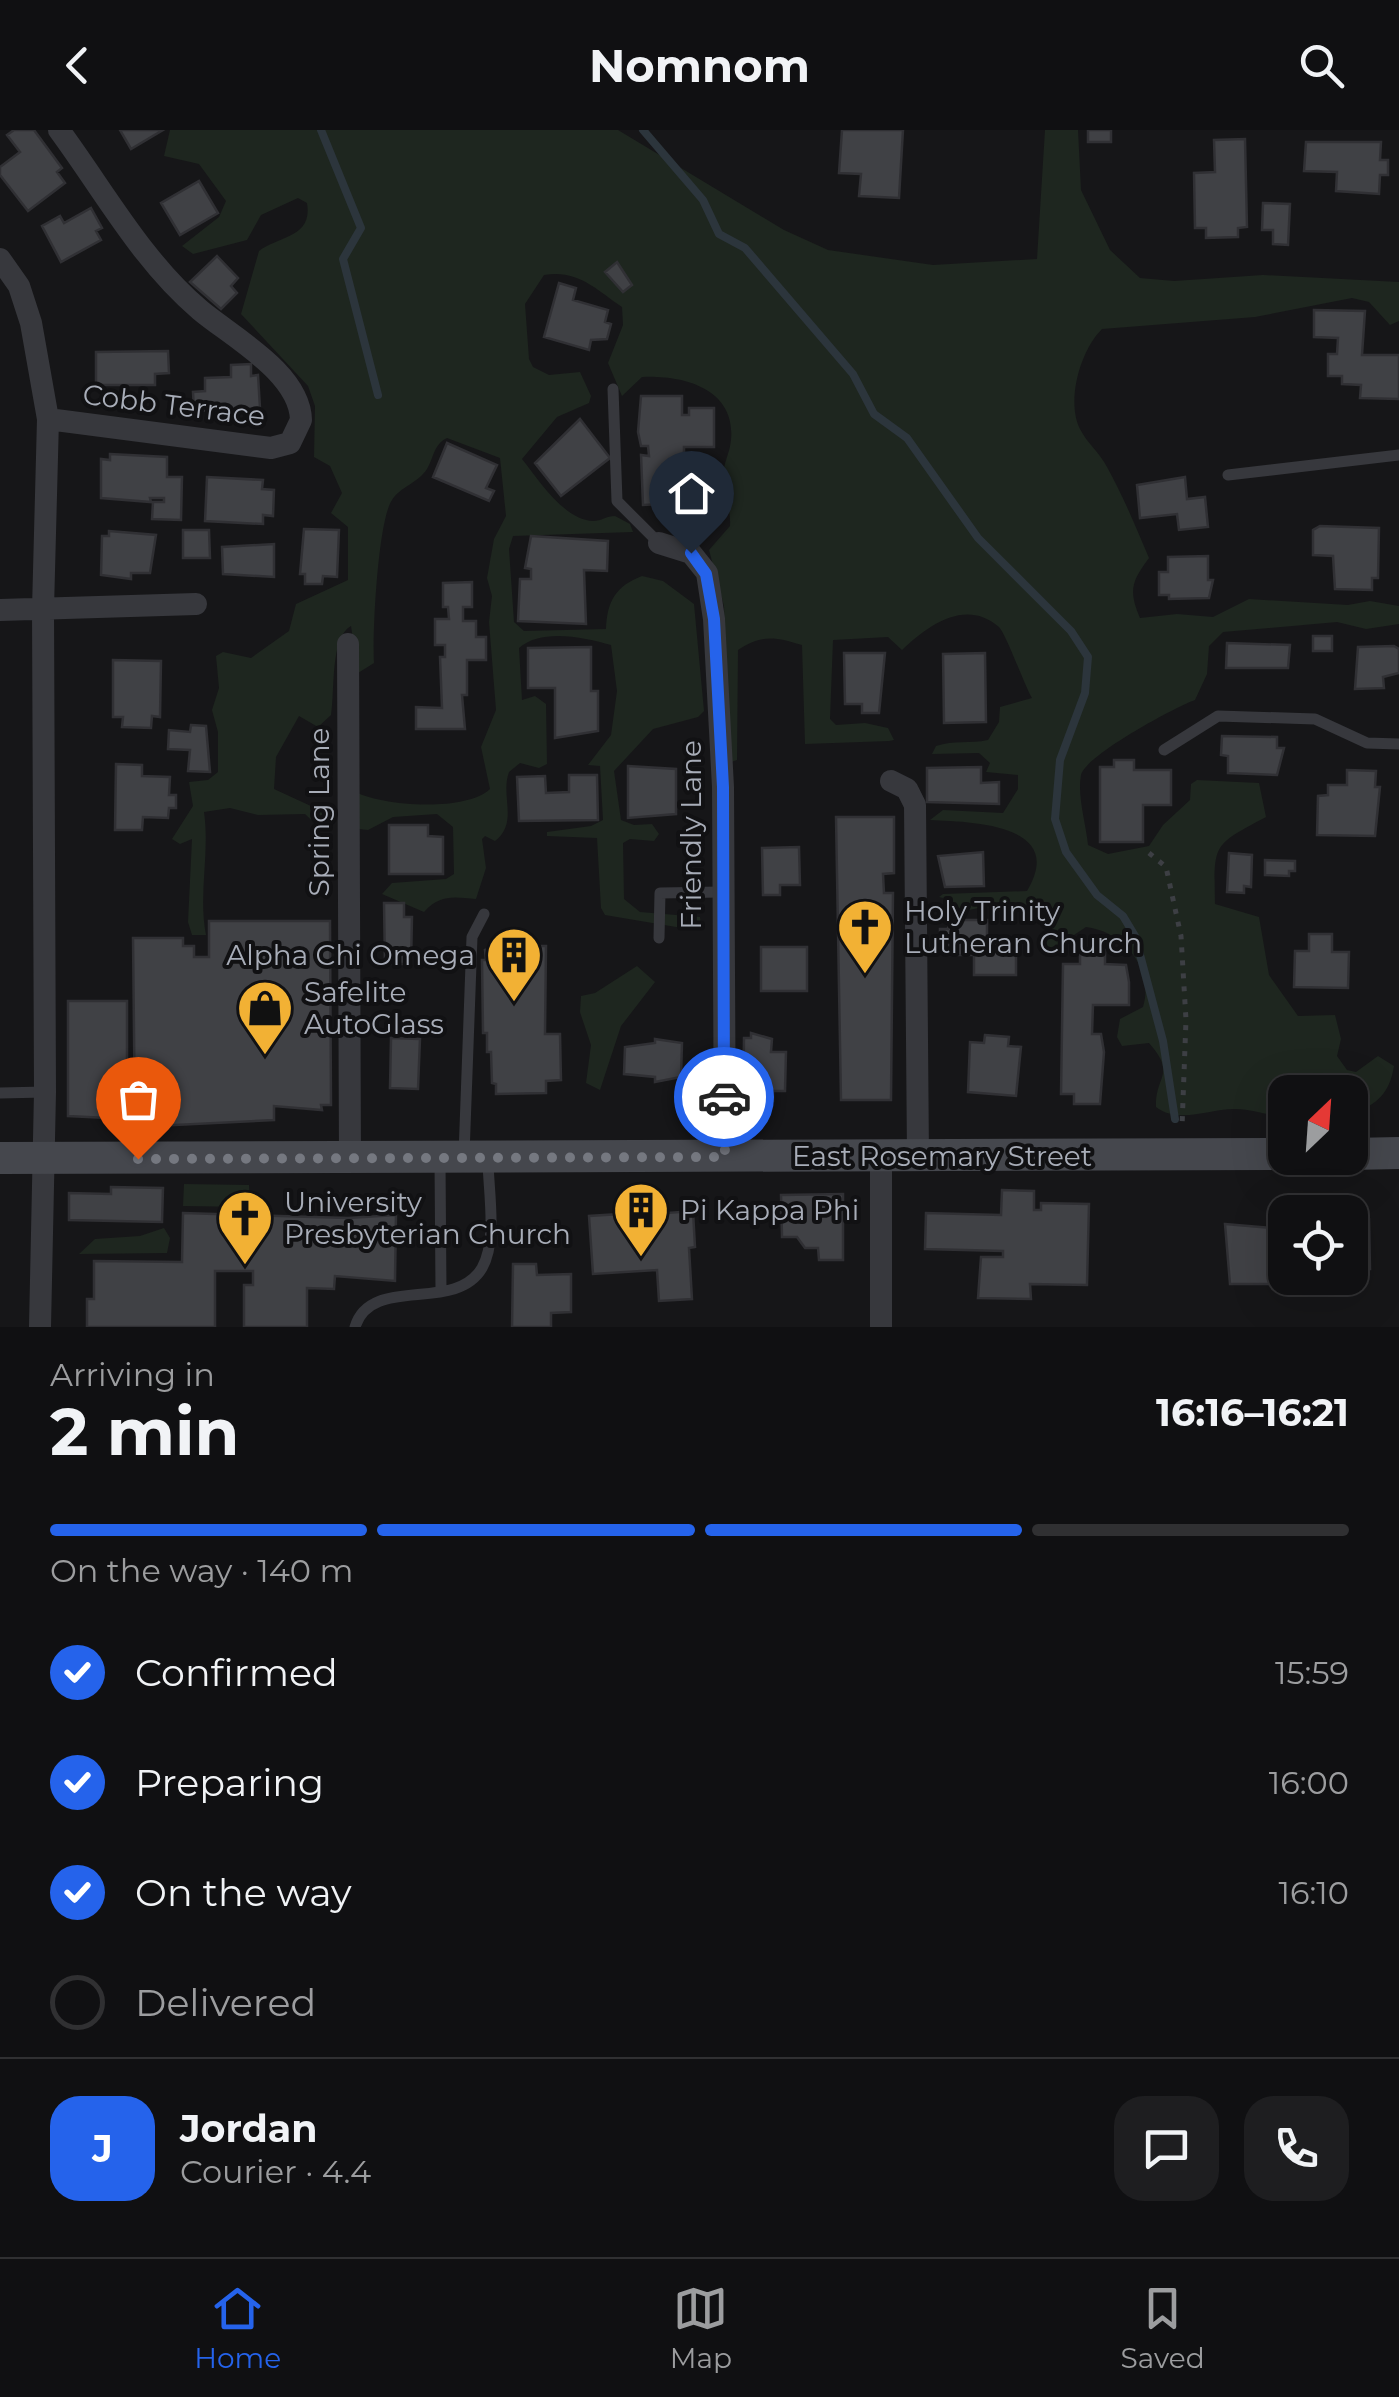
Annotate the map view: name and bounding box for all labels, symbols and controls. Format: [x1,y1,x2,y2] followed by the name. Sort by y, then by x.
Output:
[50,38,105,93] icon: back
[589,38,810,93] text: Nomnom
[1294,38,1349,93] icon: search
[81,377,267,433] street label: Cobb Terrace
[649,451,734,554] pin
[664,466,719,521] icon: home
[302,727,336,897] street label: Spring Lane
[674,740,708,930] street label: Friendly Lane
[904,894,1142,960] place label: Holy Trinity Lutheran Church
[835,897,895,976] church icon: Holy Trinity Lutheran Church
[484,925,544,1004] building icon: Alpha Chi Omega
[226,938,475,972] place label: Alpha Chi Omega
[304,975,444,1041] place label: Safelite AutoGlass
[235,978,295,1057] shop icon: Safelite AutoGlass
[674,1047,774,1147] courier
[96,1057,181,1160] pin
[697,1070,752,1125] icon: car
[111,1072,166,1127] icon: bag
[1268,1075,1368,1175] north arrow
[1268,1075,1368,1295] map controls
[792,1139,1092,1173] street label: East Rosemary Street
[611,1180,671,1259] building icon: Pi Kappa Phi
[284,1185,571,1251] place label: University Presbyterian Church
[215,1188,275,1267] church icon: University Presbyterian Church
[680,1193,859,1227] place label: Pi Kappa Phi
[1268,1195,1368,1295] button: locate
[50,1355,215,1394] text: Arriving in
[1156,1389,1349,1436] text: 16:16–16:21
[50,1392,239,1471] text: 2 min
[50,1551,353,1590] text: On the way · 140 m
[50,1645,105,1700] icon: check
[135,1649,338,1696] text: Confirmed
[1275,1653,1349,1692] text: 15:59
[50,1755,105,1810] icon: check
[135,1759,324,1806] text: Preparing
[1269,1763,1349,1802] text: 16:00
[50,1865,105,1920] icon: check
[135,1869,352,1916] text: On the way
[1278,1873,1349,1912] text: 16:10
[135,1979,316,2026] text: Delivered
[1114,2096,1219,2201] button: chat
[1244,2096,1349,2201] button: phone
[180,2105,318,2152] text: Jordan
[92,2125,113,2172] text: J
[180,2152,371,2191] text: Courier · 4.4
[194,2281,281,2375] tab: Home
[670,2281,732,2375] tab: Map
[1121,2281,1205,2375] tab: Saved

